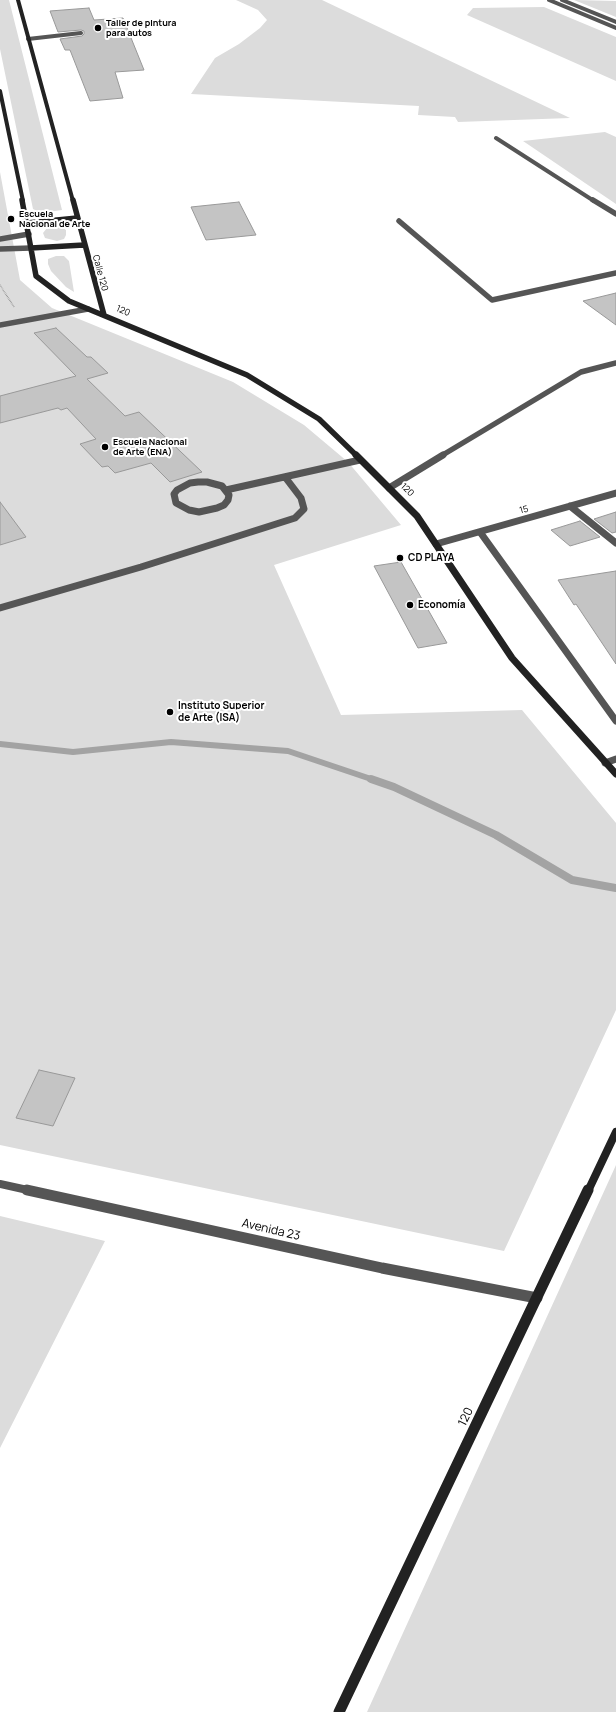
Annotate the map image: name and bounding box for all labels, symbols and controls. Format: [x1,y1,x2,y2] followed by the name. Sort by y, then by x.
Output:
[106,18,177,39] place label: Taller de pintura para autos
[93,23,103,33] marker: Taller de pintura para autos
[19,209,90,230] place label: Escuela Nacional de Arte
[6,214,16,224] marker: Escuela Nacional de Arte
[90,254,110,292] street label: Calle 120
[114,303,132,319] street label: 120
[113,437,187,458] place label: Escuela Nacional de Arte (ENA)
[100,442,110,452] marker: Escuela Nacional de Arte (ENA)
[398,481,416,499] street label: 120
[518,504,530,516] street label: 15
[408,552,454,564] place label: CD PLAYA
[395,553,405,563] marker: CD PLAYA
[418,599,466,611] place label: Economía
[405,600,415,610] marker: Economía
[178,700,264,724] place label: Instituto Superior de Arte (ISA)
[165,707,175,717] marker: Instituto Superior de Arte (ISA)
[240,1216,302,1244] street label: Avenida 23
[455,1405,477,1429] street label: 120

